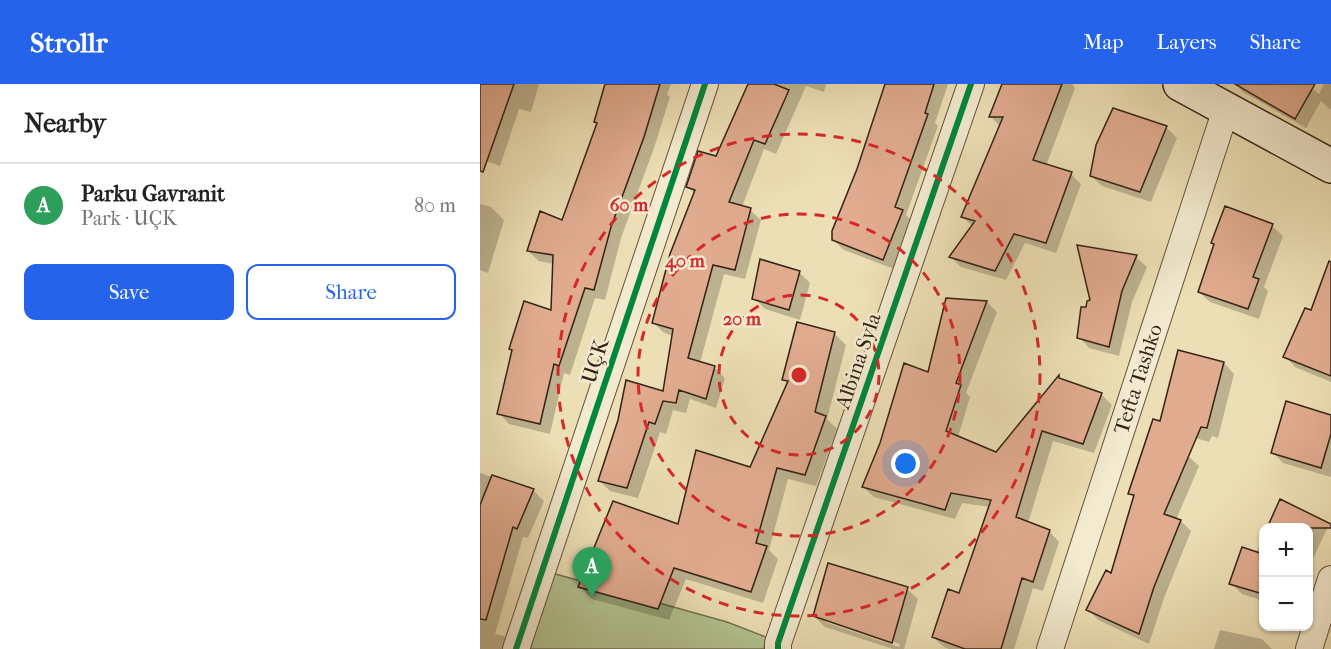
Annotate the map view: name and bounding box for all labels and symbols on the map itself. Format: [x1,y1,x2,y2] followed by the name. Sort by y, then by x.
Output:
[610,195,649,216] text: 60 m
[664,251,706,272] text: 40 m
[723,309,762,330] text: 20 m
[830,310,886,413] street label: Albina Syla
[1109,321,1167,437] street label: Tefta Tashko
[577,334,615,387] street label: UÇK
[789,365,809,385] centre of rings
[891,449,920,478] your location
[572,548,612,597] pin: A

